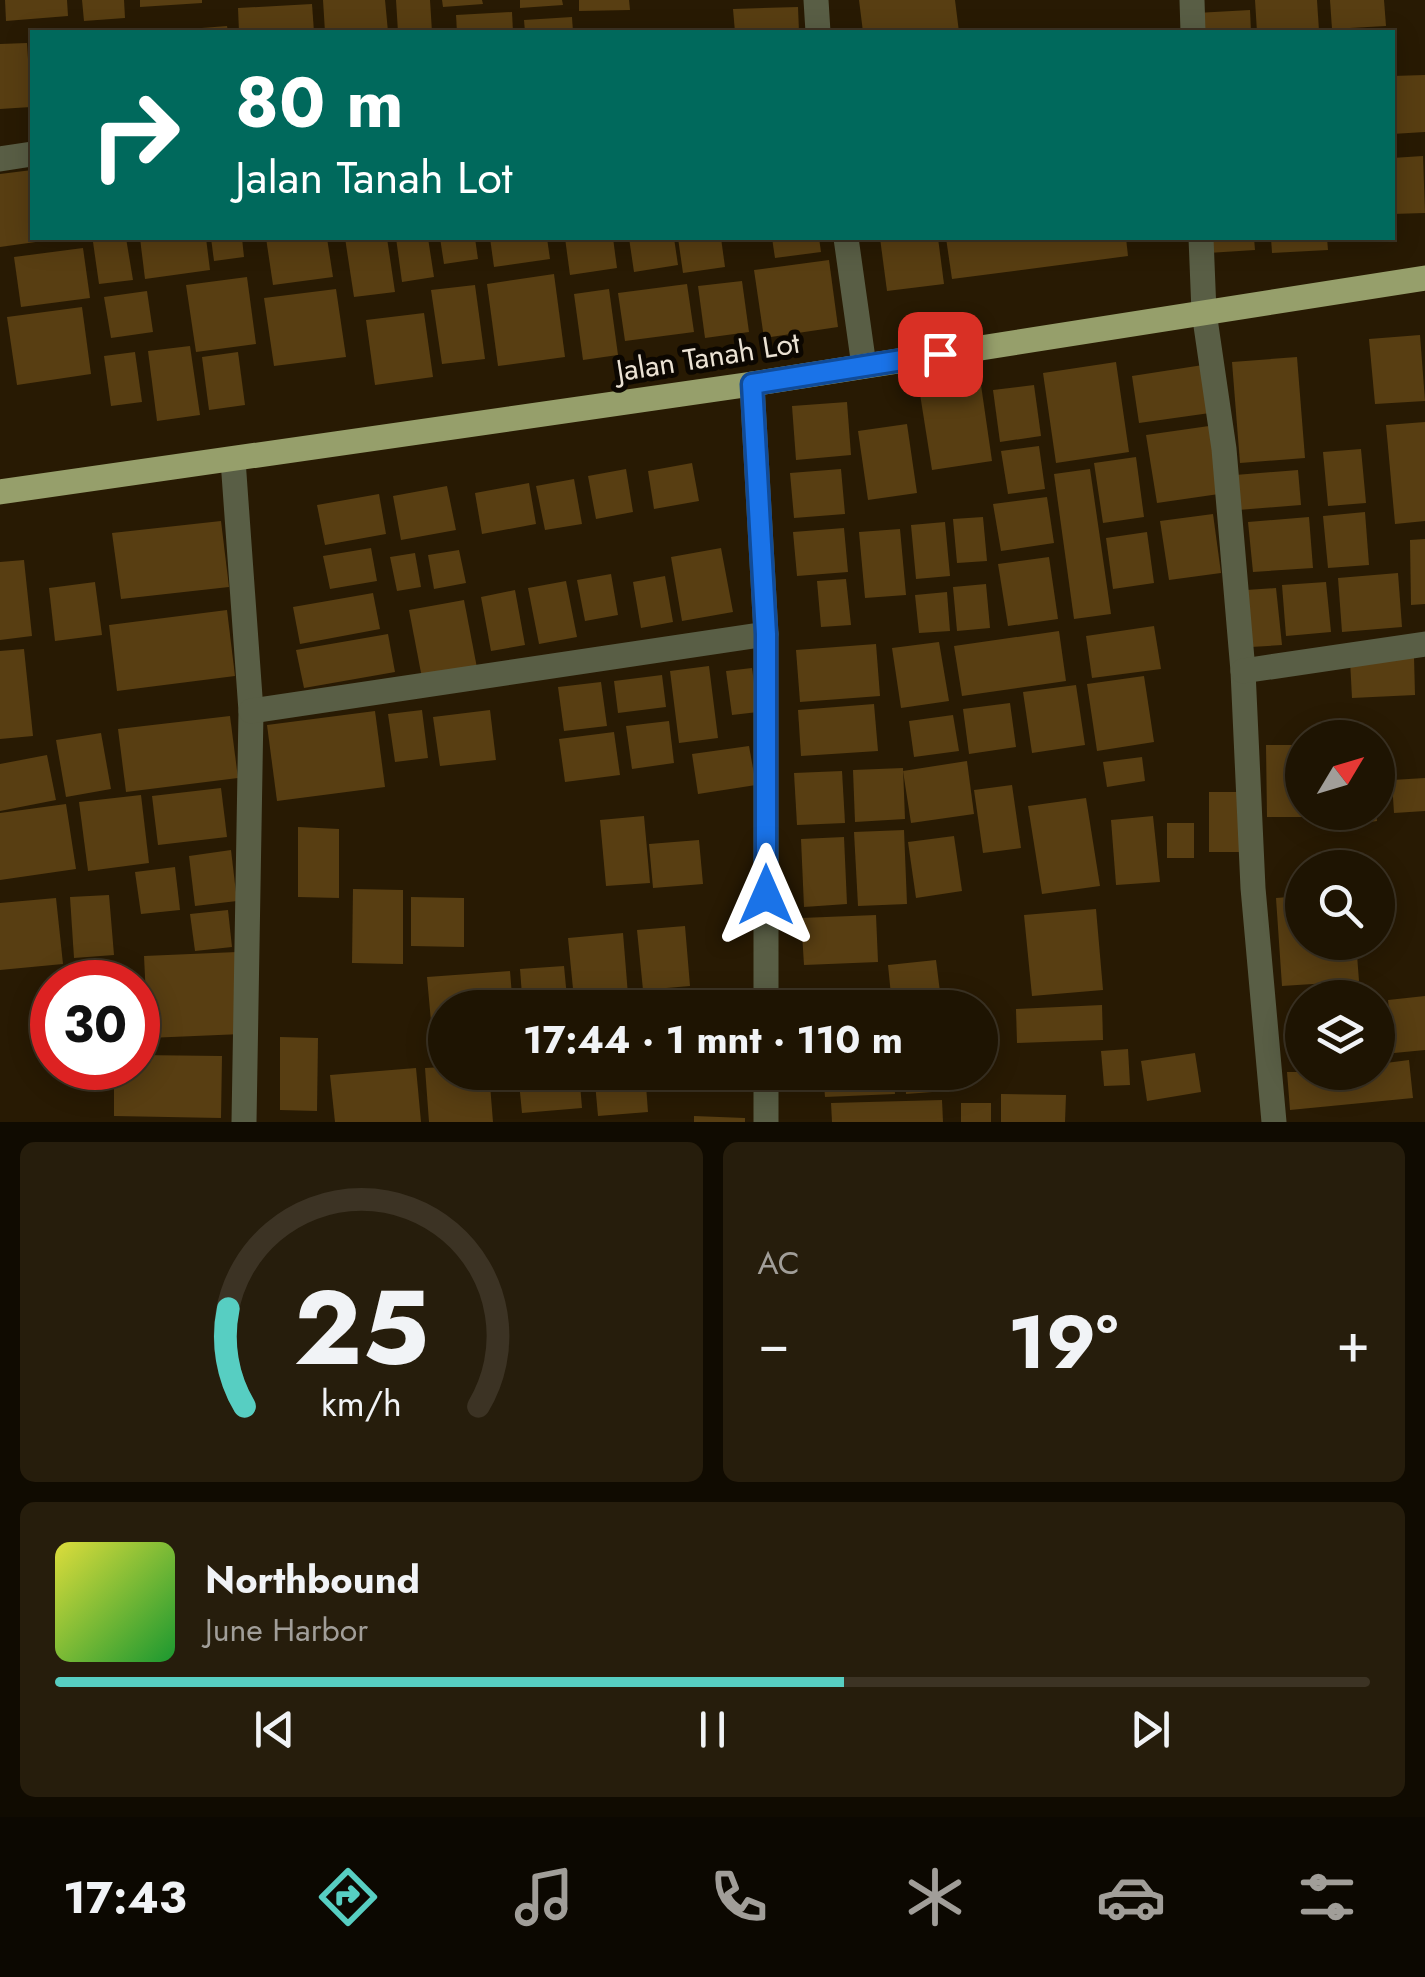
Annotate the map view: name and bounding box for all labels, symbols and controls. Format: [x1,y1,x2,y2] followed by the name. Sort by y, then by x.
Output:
[235,52,404,153] text: 80 m
[70,70,200,200] icon: right
[235,145,513,210] text: Jalan Tanah Lot
[898,312,983,397] pin
[609,321,803,393] street label: Jalan Tanah Lot
[913,327,968,382] icon: arrive
[1285,720,1395,830] north arrow
[1285,720,1395,1090] map controls
[714,843,818,947] position arrow
[1285,850,1395,960] button: search
[30,960,160,1090] speed limit sign: 30
[1285,980,1395,1090] button: layers
[523,1012,903,1067] text: 17:44 · 1 mnt · 110 m
[758,1240,800,1286] text: AC
[294,1253,429,1403] text: 25
[1008,1288,1118,1396] text: 19°
[758,1303,790,1383] text: −
[1336,1303,1370,1383] text: +
[321,1378,402,1429] text: km/h
[205,1552,420,1607] text: Northbound
[205,1607,368,1653] text: June Harbor
[247,1702,302,1757] icon: previous
[685,1702,740,1757] icon: pause
[1123,1702,1178,1757] icon: next
[313,1862,383,1932] icon: directions
[509,1862,579,1932] icon: music
[704,1862,774,1932] icon: phone
[900,1862,970,1932] icon: climate
[1096,1862,1166,1932] icon: car
[1292,1862,1362,1932] icon: filters
[63,1865,187,1930] text: 17:43

